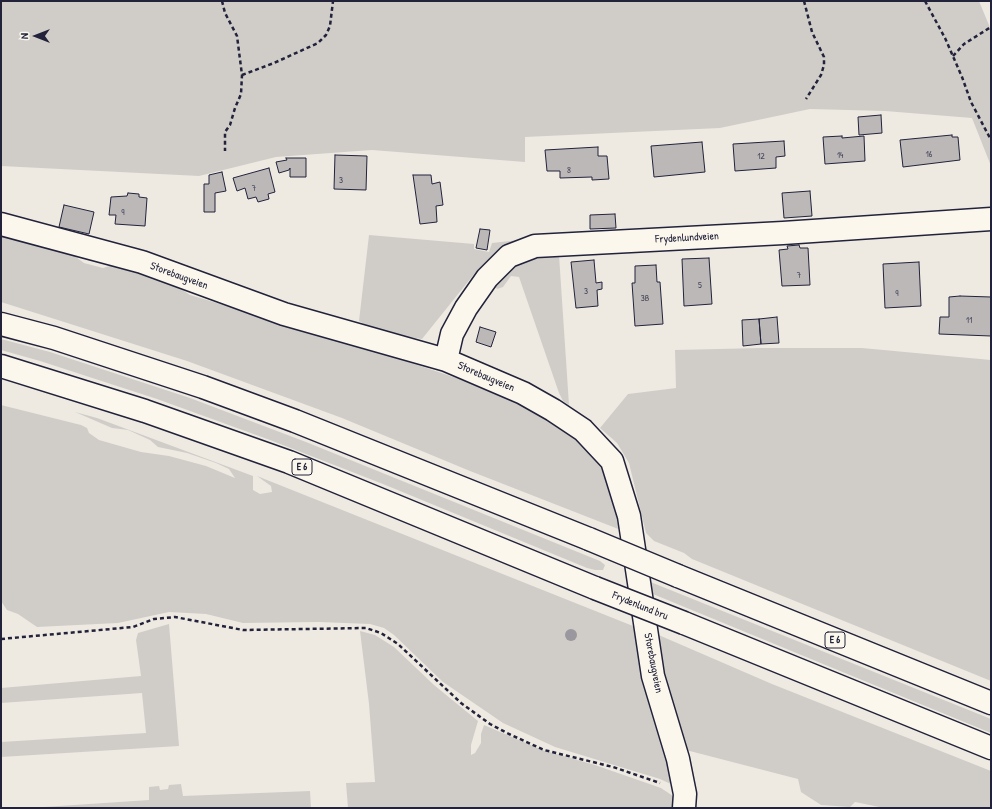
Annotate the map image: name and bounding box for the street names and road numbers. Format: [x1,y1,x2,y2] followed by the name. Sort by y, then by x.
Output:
[655,230,719,246] street label: Frydenlundveien
[148,259,210,293] street label: Storebaugveien
[456,359,516,395] street label: Storebaugveien
[292,459,312,475] road number: E 6
[610,589,670,623] street label: Frydenlund bru
[641,632,665,694] street label: Storebaugveien
[825,632,845,648] road number: E 6

